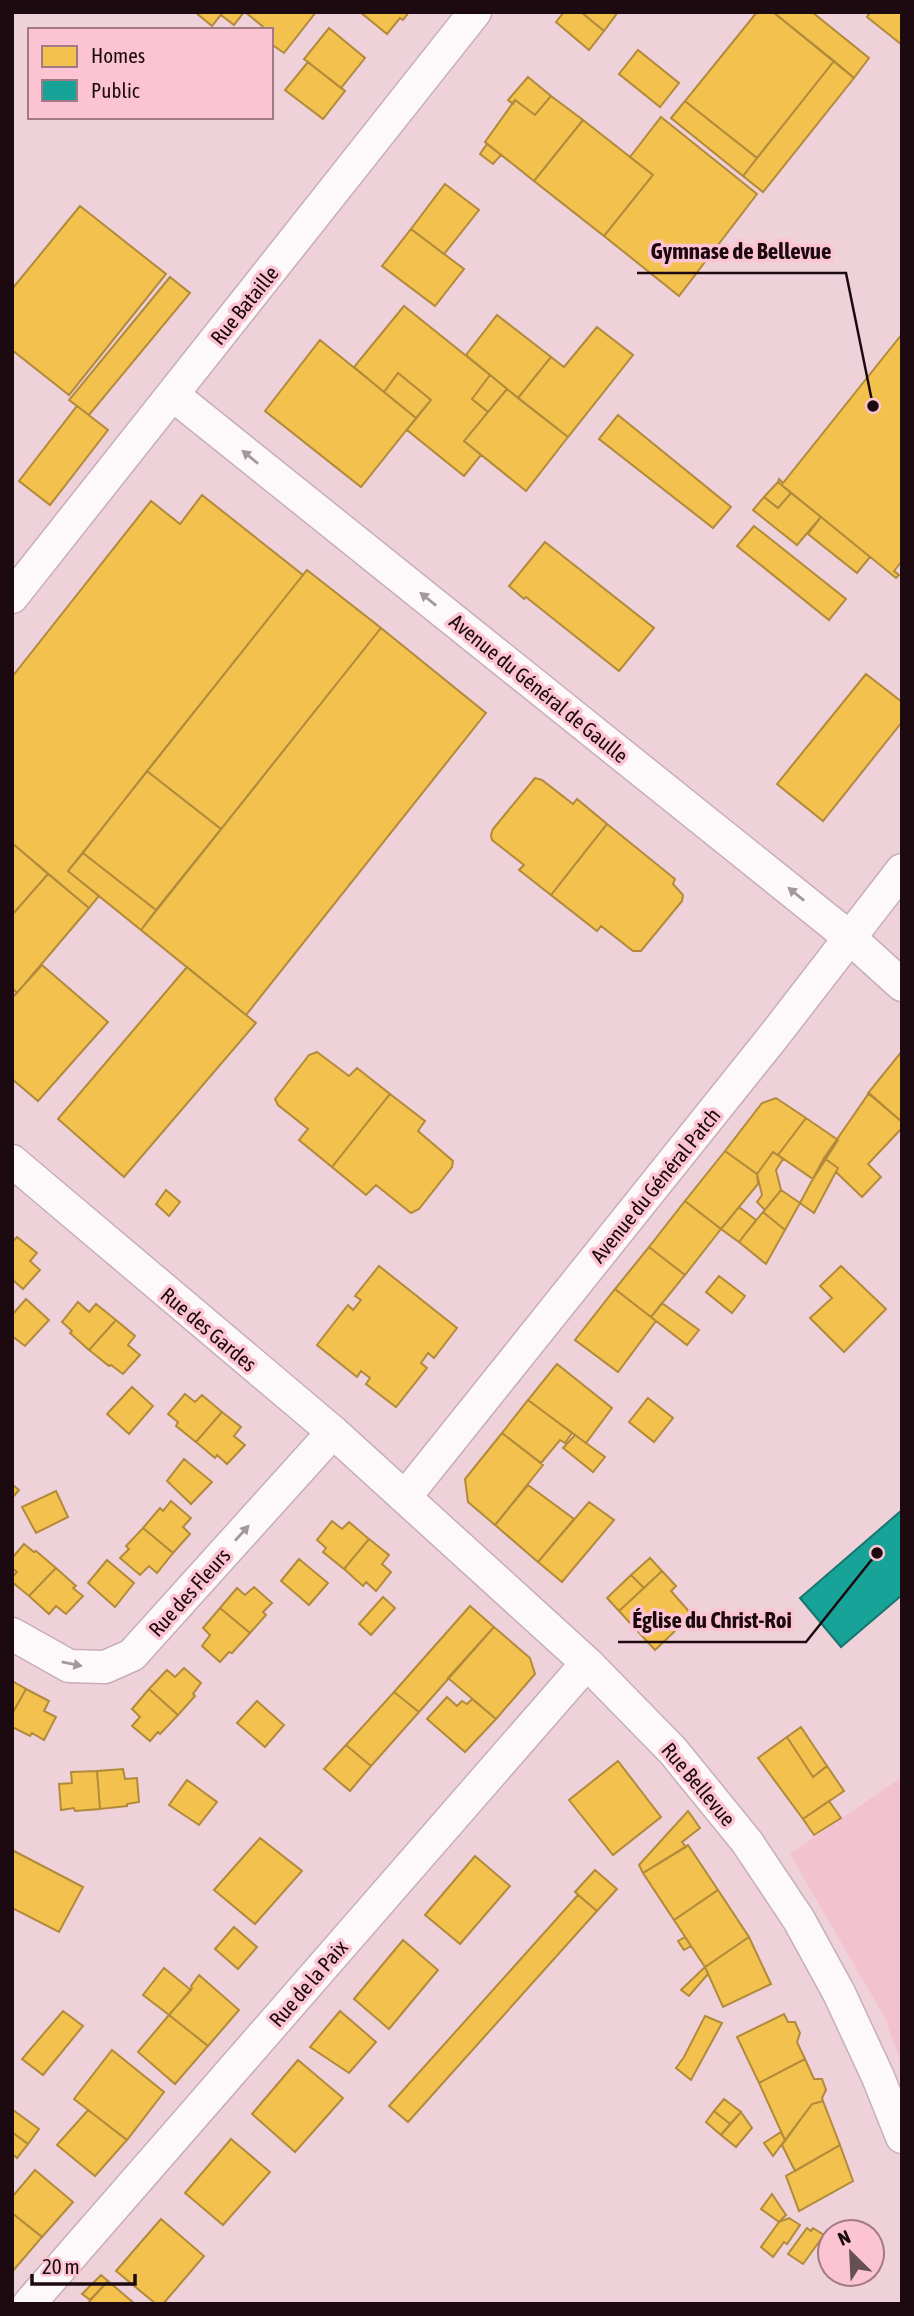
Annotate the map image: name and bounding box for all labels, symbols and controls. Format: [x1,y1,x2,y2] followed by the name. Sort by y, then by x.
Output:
[28,28,273,119] legend
[91,43,145,67] text: Homes
[91,78,140,102] text: Public
[637,229,846,273] callout: Gymnase de Bellevue
[651,238,831,264] text: Gymnase de Bellevue
[205,261,283,349] street label: Rue Bataille
[241,450,259,464] one-way arrow
[419,591,437,606] one-way arrow
[445,609,633,767] street label: Avenue du Général de Gaulle
[788,887,806,902] one-way arrow
[585,1103,725,1267] street label: Avenue du Général Patch
[157,1282,261,1376] street label: Rue des Gardes
[234,1524,250,1541] one-way arrow
[143,1543,235,1641] street label: Rue des Fleurs
[618,1598,806,1642] callout: Église du Christ-Roi
[632,1607,792,1633] text: Église du Christ-Roi
[62,1659,84,1670] one-way arrow
[657,1738,741,1830] street label: Rue Bellevue
[264,1935,352,2031] street label: Rue de la Paix
[816,2218,886,2288] north arrow
[834,2225,854,2250] text: N
[32,2242,135,2286] scale bar
[42,2254,80,2278] text: 20 m

